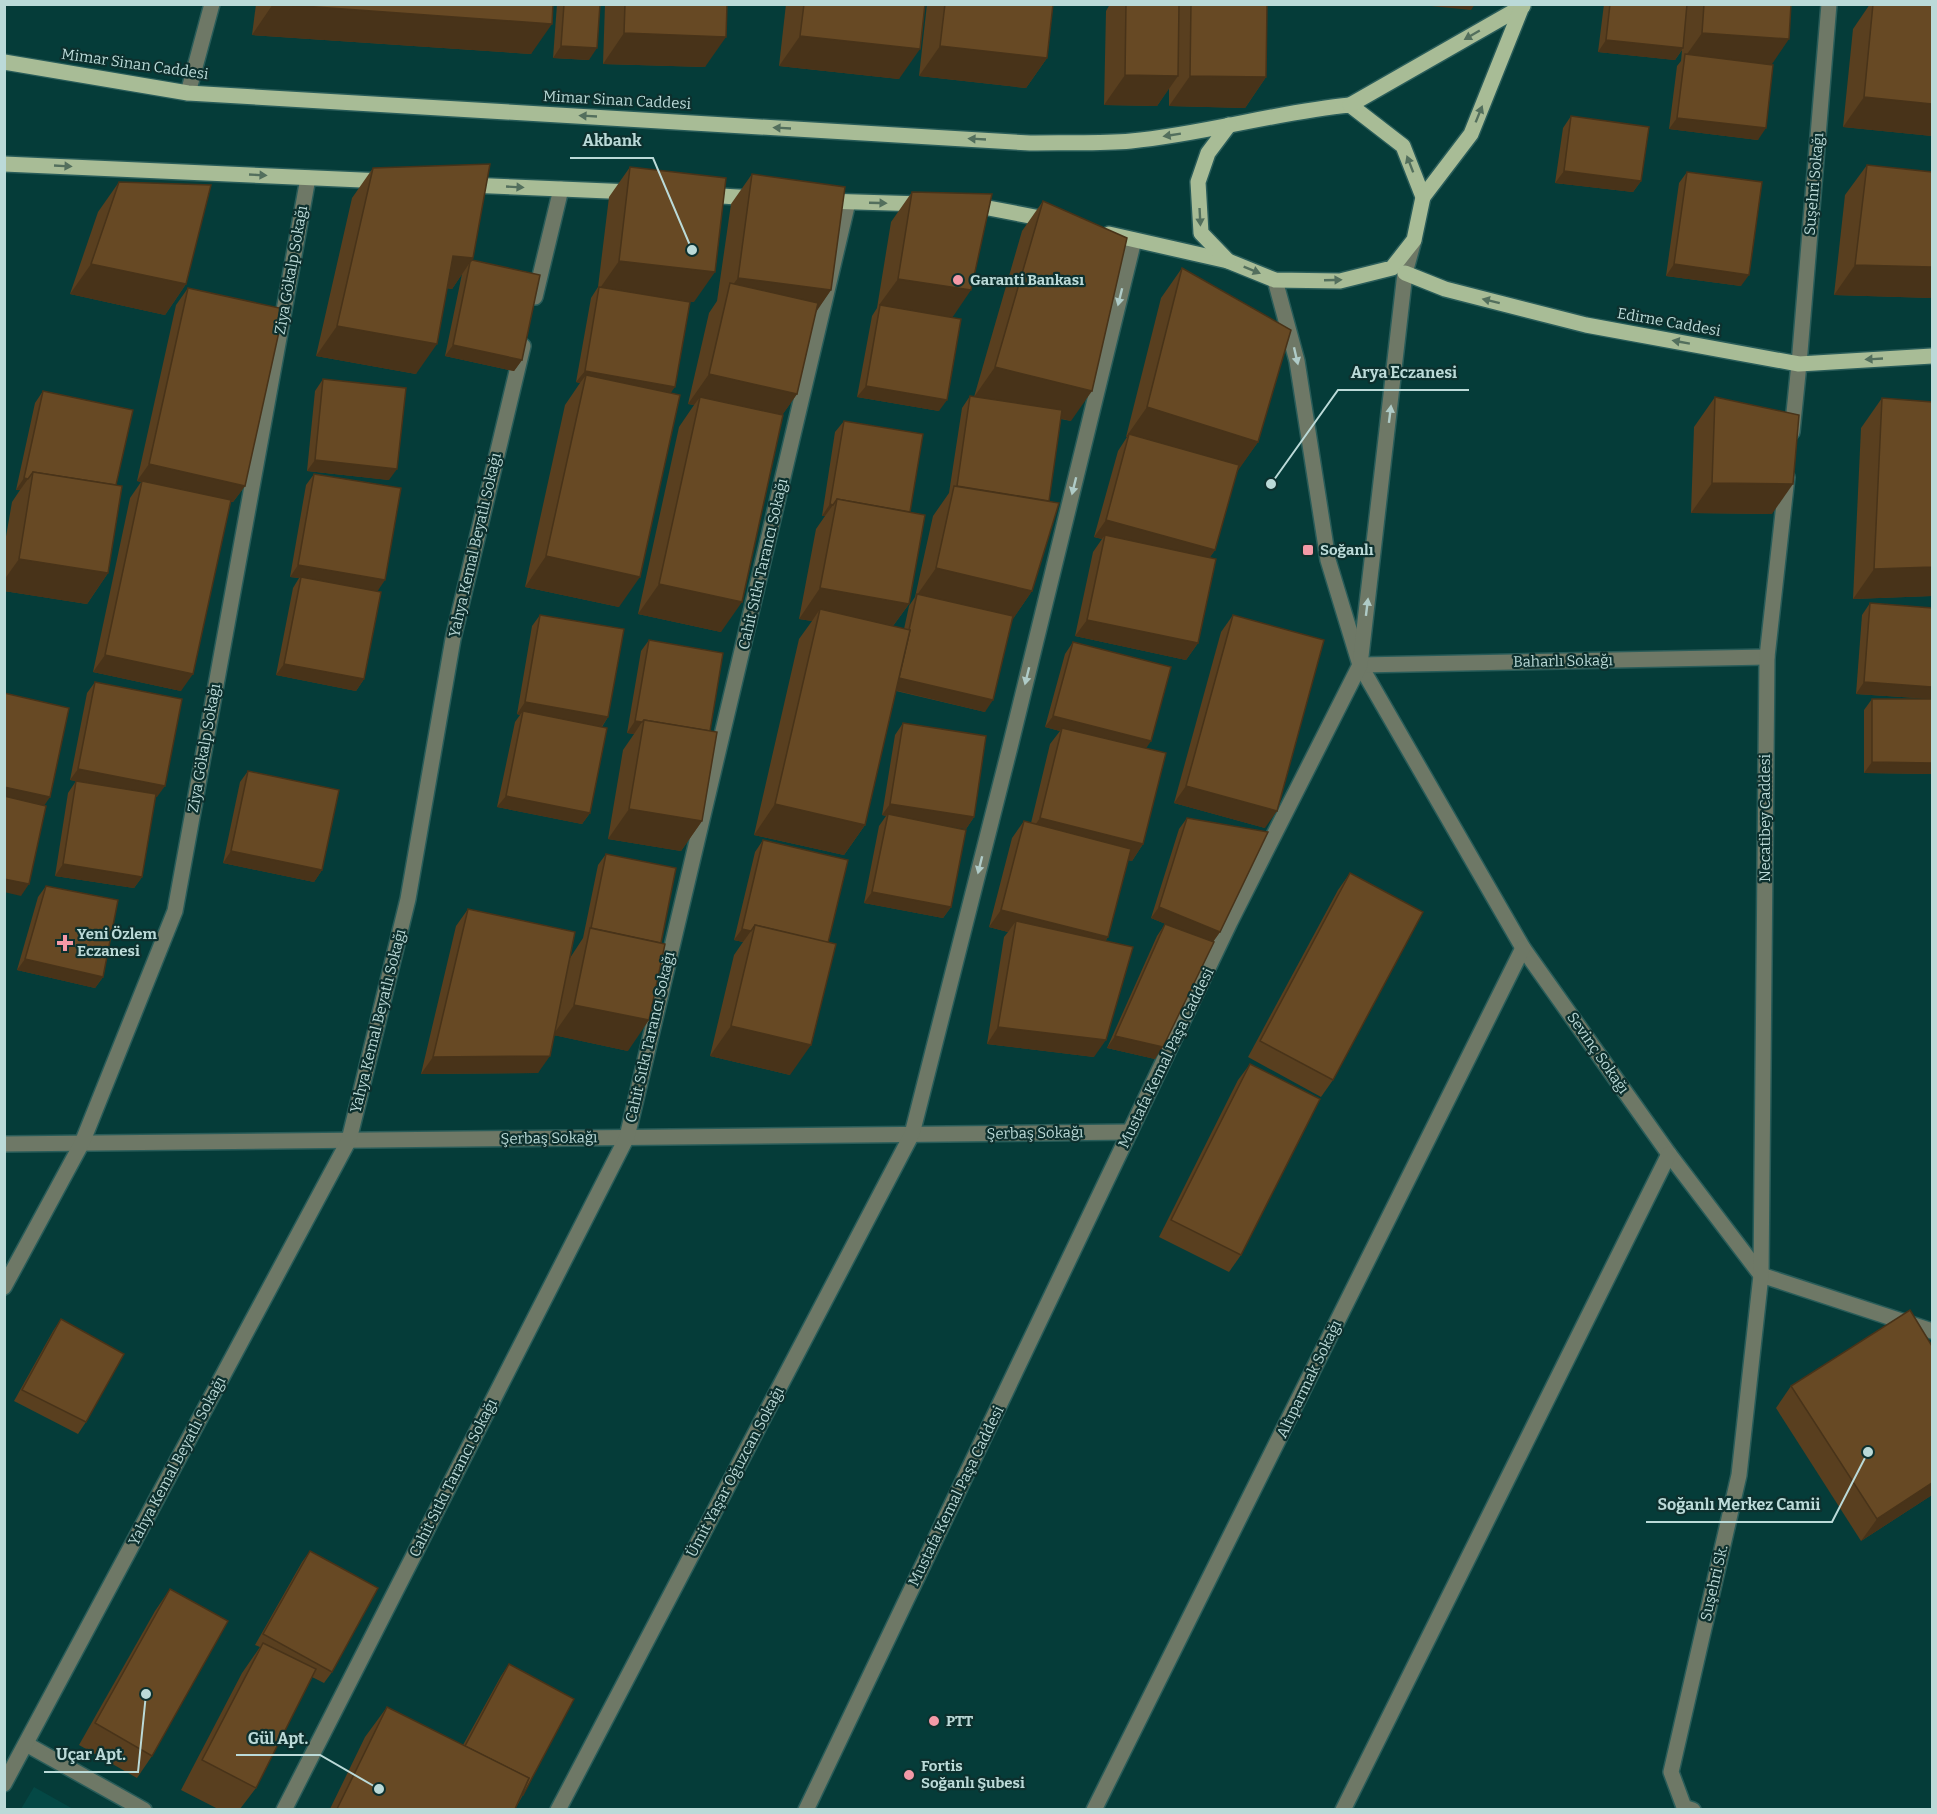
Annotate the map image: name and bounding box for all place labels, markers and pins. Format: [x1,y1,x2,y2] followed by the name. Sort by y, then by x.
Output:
[570,124,653,158] callout: Akbank
[970,271,1084,289] place label: Garanti Bankası
[951,273,965,287] marker: Garanti Bankası
[1338,356,1469,390] callout: Arya Eczanesi
[1320,541,1374,559] place label: Soğanlı
[1301,543,1315,557] marker: Soğanlı
[77,925,158,960] place label: Yeni Özlem Eczanesi
[58,936,72,950] marker: Yeni Özlem Eczanesi
[1646,1488,1832,1522] callout: Soğanlı Merkez Camii
[946,1712,973,1730] place label: PTT
[927,1714,941,1728] marker: PTT
[236,1721,320,1755] callout: Gül Apt.
[44,1738,138,1772] callout: Uçar Apt.
[921,1757,1025,1792] place label: Fortis Soğanlı Şubesi
[902,1768,916,1782] marker: Fortis Soğanlı Şubesi

